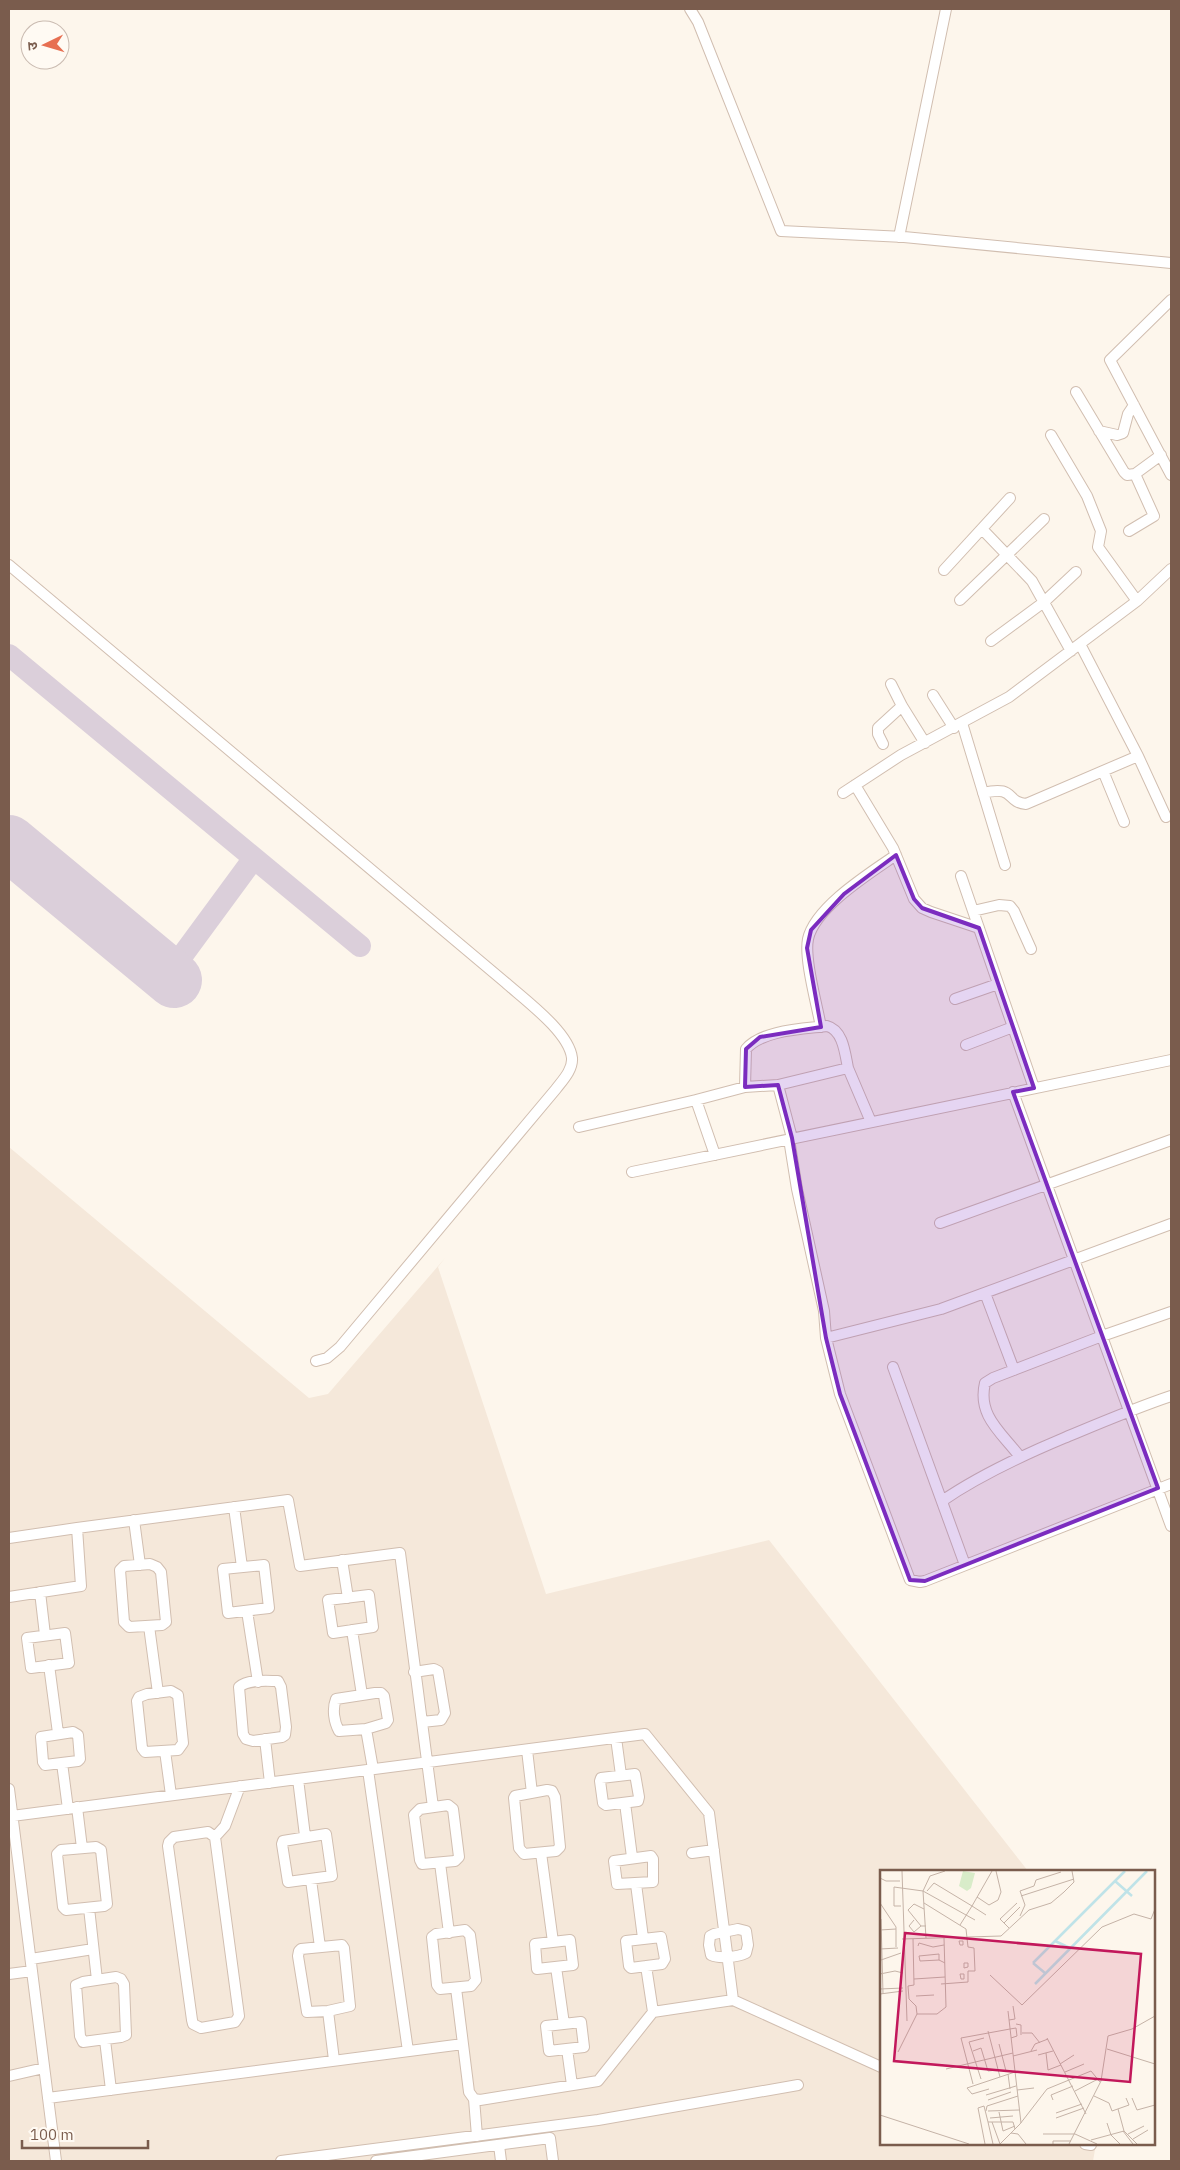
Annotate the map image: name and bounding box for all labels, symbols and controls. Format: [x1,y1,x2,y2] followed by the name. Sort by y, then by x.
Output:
[20,20,70,70] north arrow
[23,40,41,51] text: उ
[880,1870,1155,2145] inset map
[22,2118,149,2150] scale bar
[30,2125,74,2144] text: 100 m

